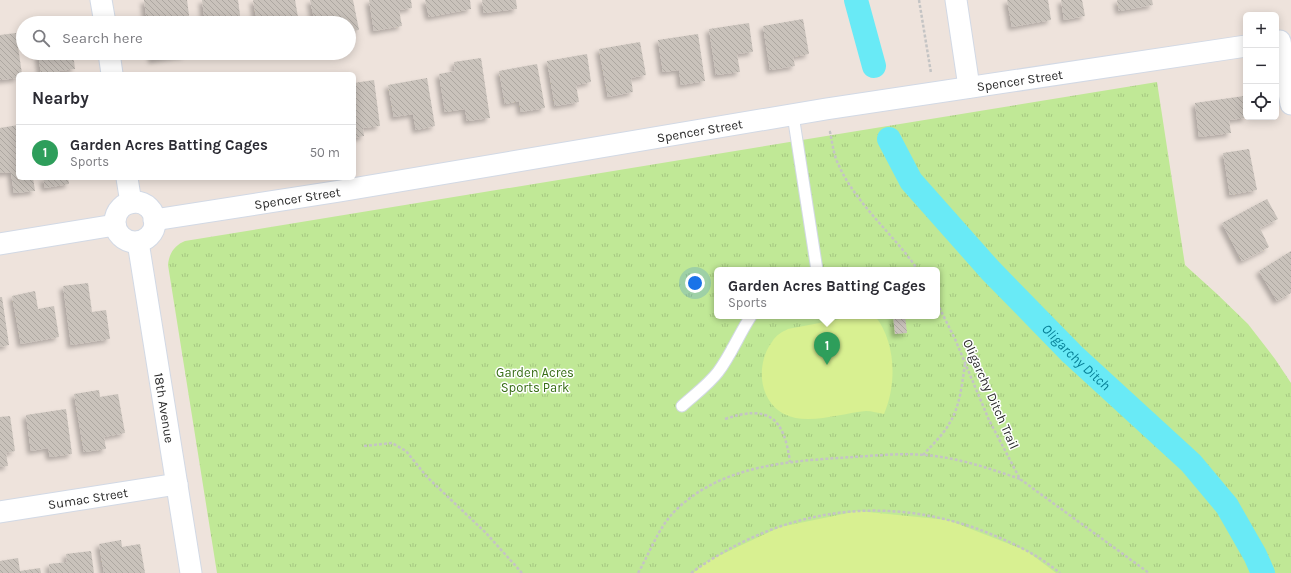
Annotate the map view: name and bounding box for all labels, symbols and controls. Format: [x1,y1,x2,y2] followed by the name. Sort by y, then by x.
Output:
[1243,12,1279,120] map controls
[1243,12,1279,48] button: +
[16,16,356,60] search box
[30,27,52,49] icon: search
[62,29,143,47] text: Search here
[1243,48,1279,84] button: −
[976,66,1064,94] street label: Spencer Street
[1243,84,1279,120] button: locate
[32,88,89,108] text: Nearby
[656,116,744,145] street label: Spencer Street
[70,136,268,154] text: Garden Acres Batting Cages
[43,145,47,160] text: 1
[310,145,340,160] text: 50 m
[70,154,109,169] text: Sports
[253,184,341,212] street label: Spencer Street
[714,267,940,319] popup
[685,273,705,293] your location
[728,277,926,295] text: Garden Acres Batting Cages
[728,295,767,310] text: Sports
[1039,320,1114,394] water label: Oligarchy Ditch
[814,332,840,365] pin: 1
[960,337,1022,451] street label: Oligarchy Ditch Trail
[496,365,574,395] park label: Garden Acres Sports Park
[152,372,178,444] street label: 18th Avenue
[47,484,129,512] street label: Sumac Street

